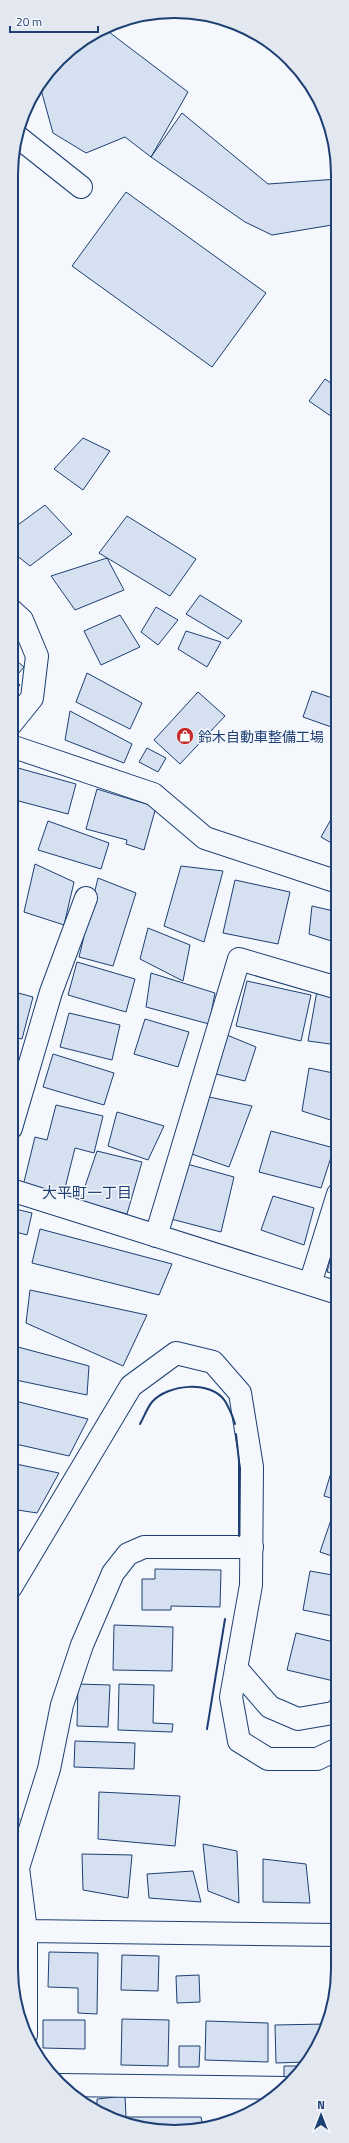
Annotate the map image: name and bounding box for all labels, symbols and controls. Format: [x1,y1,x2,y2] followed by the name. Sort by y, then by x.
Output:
[10,8,98,34] scale bar
[16,12,42,31] text: 20 m
[175,726,195,746] shop icon: 鈴木自動車整備工場
[198,726,324,747] place label: 鈴木自動車整備工場
[42,1181,132,1204] district label: 大平町一丁目
[301,2095,341,2135] north arrow
[317,2097,325,2113] text: N

